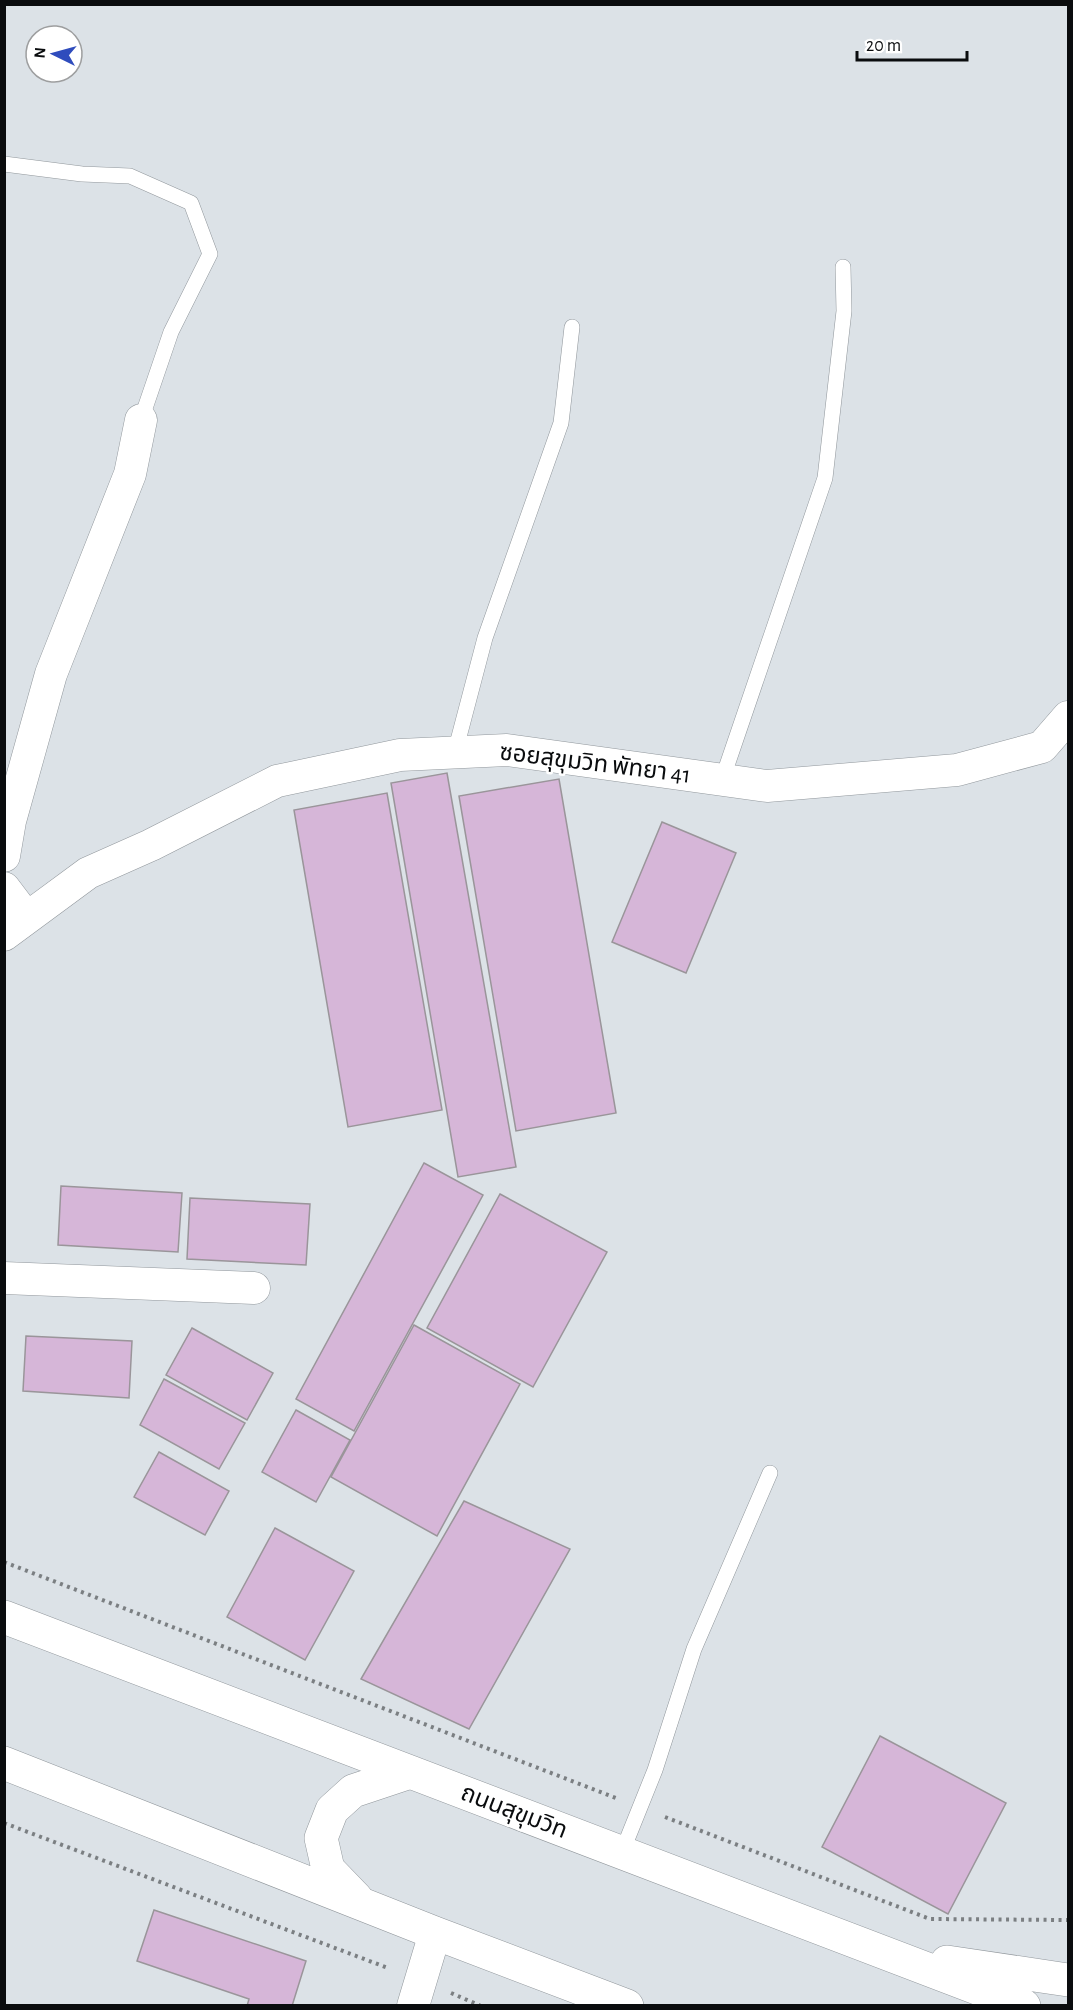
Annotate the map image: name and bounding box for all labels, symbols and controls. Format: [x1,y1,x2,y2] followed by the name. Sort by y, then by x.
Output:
[24,24,84,84] north arrow
[857,24,966,62] scale bar
[866,37,901,55] text: 20 m
[32,47,49,59] text: N
[498,739,692,790] street label: ซอยสุขุมวิท พัทยา 41
[457,1781,571,1845] street label: ถนนสุขุมวิท

